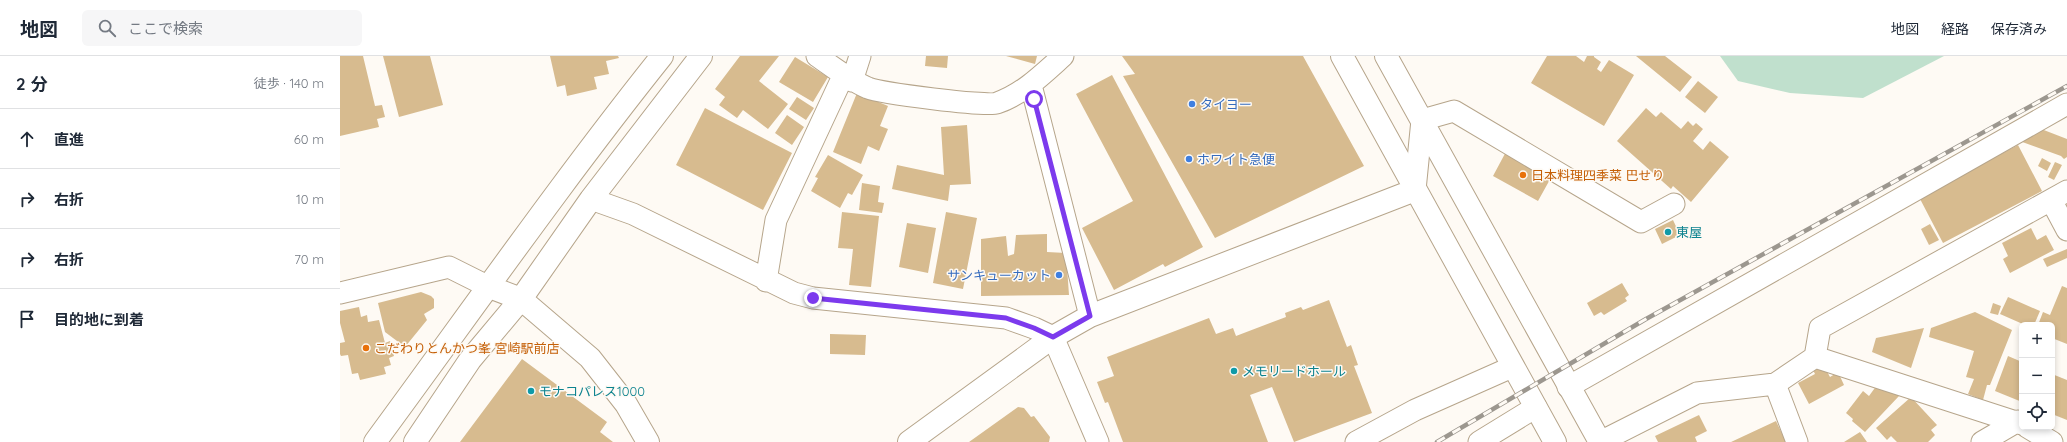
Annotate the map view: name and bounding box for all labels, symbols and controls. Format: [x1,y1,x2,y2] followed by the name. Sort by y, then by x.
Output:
[82,10,362,46] search box
[20,17,58,41] text: 地図
[96,17,118,39] icon: search
[128,19,203,38] text: ここで検索
[1891,20,1919,38] text: 地図
[1941,20,1969,38] text: 経路
[1991,20,2047,38] text: 保存済み
[16,73,47,94] text: 2 分
[254,75,324,91] text: 徒歩 · 140 m
[1025,90,1043,108] route start
[1200,96,1252,112] place label: タイヨー
[1187,99,1197,109] marker: タイヨー
[16,128,38,150] icon: ahead
[54,130,84,149] text: 直進
[294,131,324,147] text: 60 m
[1197,151,1275,167] place label: ホワイト急便
[1184,154,1194,164] marker: ホワイト急便
[1531,167,1665,183] place label: 日本料理四季菜 巴せり
[1518,170,1528,180] marker: 日本料理四季菜 巴せり
[16,188,38,210] icon: right
[54,190,84,209] text: 右折
[296,191,324,207] text: 10 m
[1676,224,1702,240] place label: 東屋
[1663,227,1673,237] marker: 東屋
[16,248,38,270] icon: right
[54,250,84,269] text: 右折
[294,251,324,267] text: 70 m
[947,267,1051,283] place label: サンキューカット
[1054,270,1064,280] marker: サンキューカット
[804,289,822,307] route end
[16,308,38,330] icon: arrive
[54,310,144,329] text: 目的地に到着
[2019,322,2055,430] map controls
[2019,322,2055,358] button: +
[374,340,560,356] place label: こだわりとんかつ峯 宮崎駅前店
[361,343,371,353] marker: こだわりとんかつ峯 宮崎駅前店
[2019,358,2055,394] button: −
[1242,363,1346,379] place label: メモリードホール
[1229,366,1239,376] marker: メモリードホール
[539,383,645,399] place label: モナコパレス1000
[526,386,536,396] marker: モナコパレス1000
[2019,394,2055,430] button: locate

